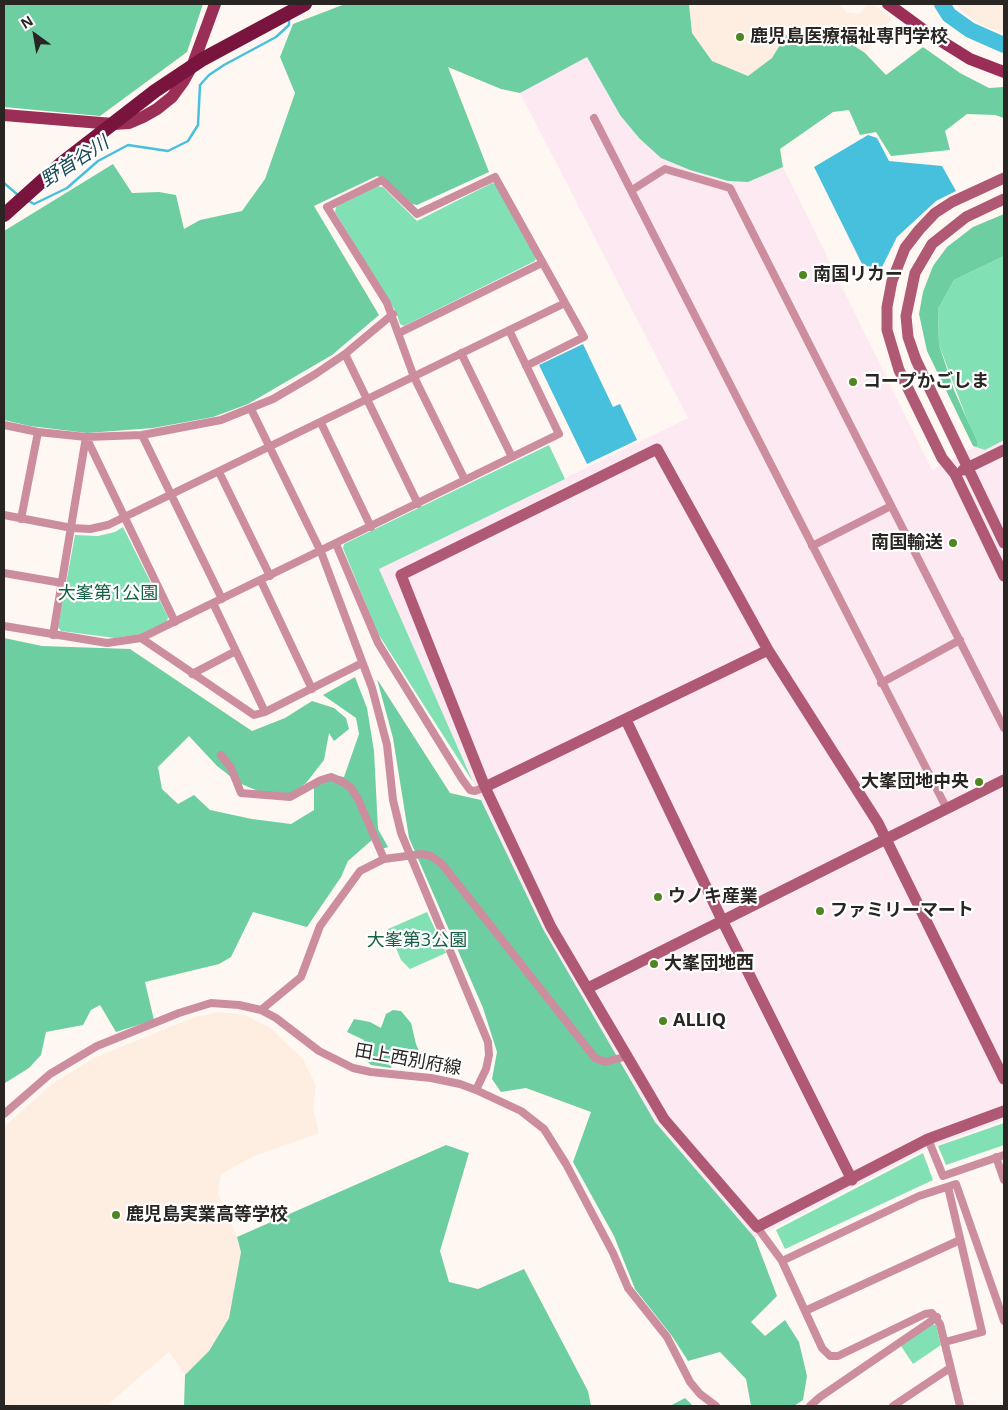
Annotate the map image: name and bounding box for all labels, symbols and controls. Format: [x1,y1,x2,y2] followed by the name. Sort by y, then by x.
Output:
[10,10,60,60] north arrow
[17,11,37,33] text: N
[750,26,948,48] place label: 鹿児島医療福祉専門学校
[734,31,746,43] marker: 鹿児島医療福祉専門学校
[37,132,113,192] water label: 野首谷川
[813,264,903,286] place label: 南国リカー
[797,269,809,281] marker: 南国リカー
[863,371,989,393] place label: コープかごしま
[847,376,859,388] marker: コープかごしま
[871,532,943,554] place label: 南国輸送
[947,537,959,549] marker: 南国輸送
[58,583,158,605] park label: 大峯第1公園
[861,771,969,793] place label: 大峯団地中央
[973,776,985,788] marker: 大峯団地中央
[668,886,758,908] place label: ウノキ産業
[652,891,664,903] marker: ウノキ産業
[830,900,974,922] place label: ファミリーマート
[814,905,826,917] marker: ファミリーマート
[367,930,467,952] park label: 大峯第3公園
[664,953,754,975] place label: 大峯団地西
[648,958,660,970] marker: 大峯団地西
[673,1010,726,1032] place label: ALLIQ
[657,1015,669,1027] marker: ALLIQ
[353,1040,463,1080] street label: 田上西別府線
[126,1204,288,1226] place label: 鹿児島実業高等学校
[110,1209,122,1221] marker: 鹿児島実業高等学校

